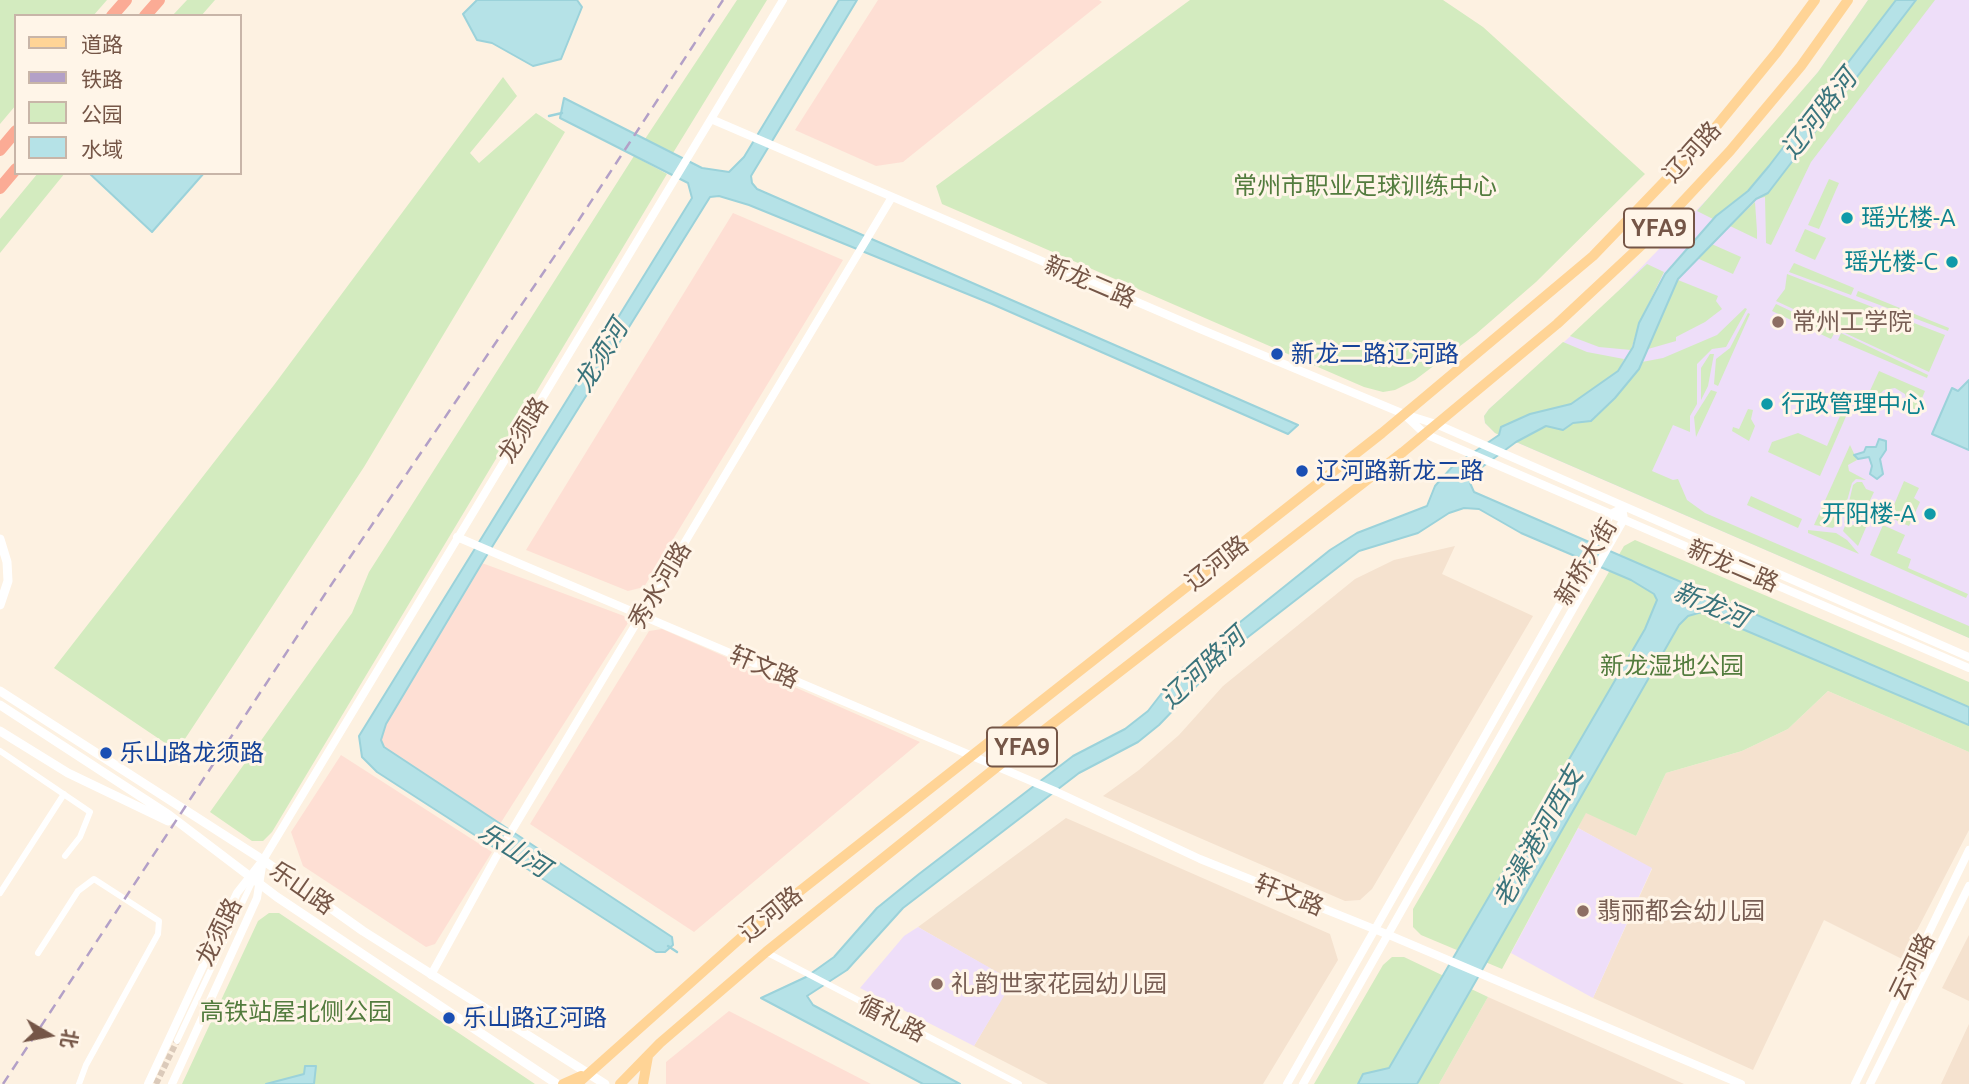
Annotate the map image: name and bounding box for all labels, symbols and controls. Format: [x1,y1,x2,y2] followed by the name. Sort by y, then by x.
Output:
[14,14,242,175] legend
[81,32,123,56] text: 道路
[1775,63,1863,165] water label: 辽河路河
[81,67,123,91] text: 铁路
[81,102,123,126] text: 公园
[1657,116,1727,188] street label: 辽河路
[81,137,123,161] text: 水域
[1233,172,1497,200] park label: 常州市职业足球训练中心
[1861,204,1956,232] place label: 瑶光楼-A
[1624,208,1694,247] road number: YFA9
[1839,210,1855,226] marker: 瑶光楼-A
[1844,248,1938,276] place label: 瑶光楼-C
[1040,250,1140,314] street label: 新龙二路
[1944,254,1960,270] marker: 瑶光楼-C
[1792,308,1912,336] place label: 常州工学院
[1770,314,1786,330] marker: 常州工学院
[568,315,634,397] water label: 龙须河
[1291,340,1459,368] place label: 新龙二路辽河路
[1269,346,1285,362] marker: 新龙二路辽河路
[1781,390,1925,418] place label: 行政管理中心
[492,392,554,468] street label: 龙须路
[1759,396,1775,412] marker: 行政管理中心
[1316,457,1484,485] place label: 辽河路新龙二路
[1294,463,1310,479] marker: 辽河路新龙二路
[1821,500,1916,528] place label: 开阳楼-A
[1922,506,1938,522] marker: 开阳楼-A
[1549,513,1623,611] street label: 新桥大街
[1180,529,1254,597] street label: 辽河路
[1683,534,1783,598] street label: 新龙二路
[623,536,697,634] street label: 秀水河路
[1669,575,1753,635] water label: 新龙河
[1154,621,1252,715] water label: 辽河路河
[725,640,803,694] street label: 轩文路
[1600,652,1744,680] park label: 新龙湿地公园
[987,727,1057,766] road number: YFA9
[120,739,264,767] place label: 乐山路龙须路
[98,745,114,761] marker: 乐山路龙须路
[1487,761,1589,913] water label: 老澡港河西支
[473,816,555,884] water label: 乐山河
[264,856,340,920] street label: 乐山路
[1250,868,1328,922] street label: 轩文路
[734,880,808,948] street label: 辽河路
[190,893,248,971] street label: 龙须路
[1597,897,1765,925] place label: 翡丽都会幼儿园
[1575,903,1591,919] marker: 翡丽都会幼儿园
[1883,928,1941,1006] street label: 云河路
[951,970,1167,998] place label: 礼韵世家花园幼儿园
[929,976,945,992] marker: 礼韵世家花园幼儿园
[853,990,931,1048] street label: 循礼路
[200,998,392,1026] park label: 高铁站屋北侧公园
[14,1000,84,1070] north arrow
[463,1004,607,1032] place label: 乐山路辽河路
[441,1010,457,1026] marker: 乐山路辽河路
[57,1027,82,1050] text: 北

